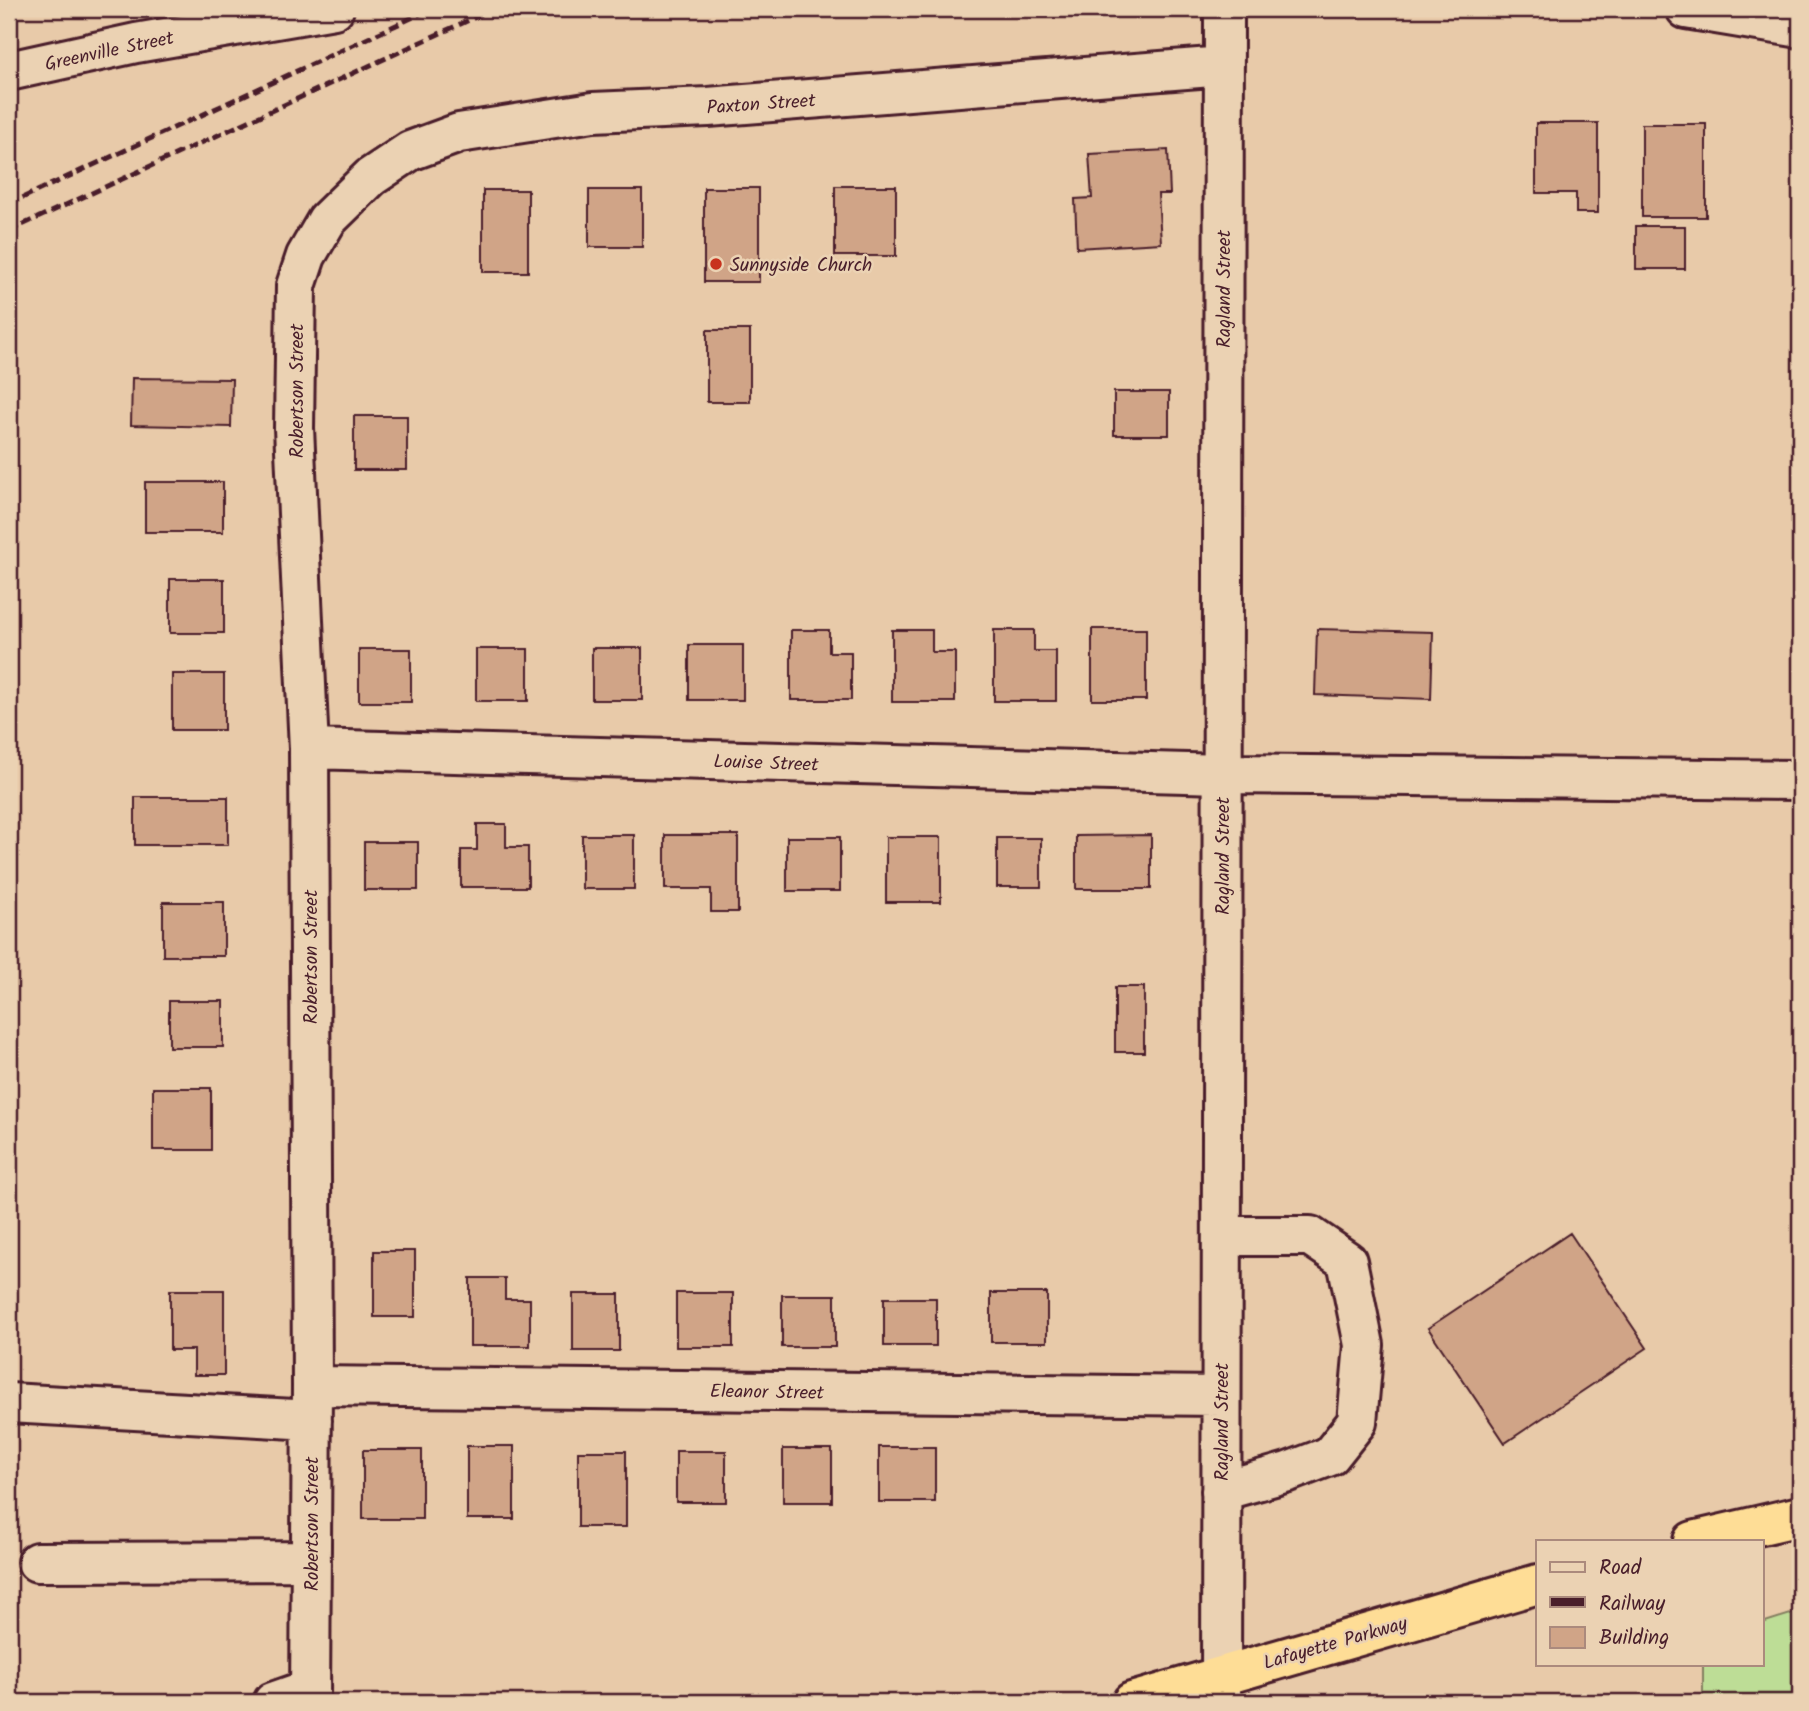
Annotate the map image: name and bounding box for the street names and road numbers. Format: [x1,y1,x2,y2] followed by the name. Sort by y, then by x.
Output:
[42,23,177,80] street label: Greenville Street
[706,86,817,124] street label: Paxton Street
[1210,229,1240,348] street label: Ragland Street
[283,323,313,458] street label: Robertson Street
[713,747,820,781] street label: Louise Street
[1209,796,1239,915] street label: Ragland Street
[297,889,327,1024] street label: Robertson Street
[1208,1362,1238,1481] street label: Ragland Street
[710,1377,825,1409] street label: Eleanor Street
[298,1456,328,1591] street label: Robertson Street
[1260,1609,1412,1679] street label: Lafayette Parkway

